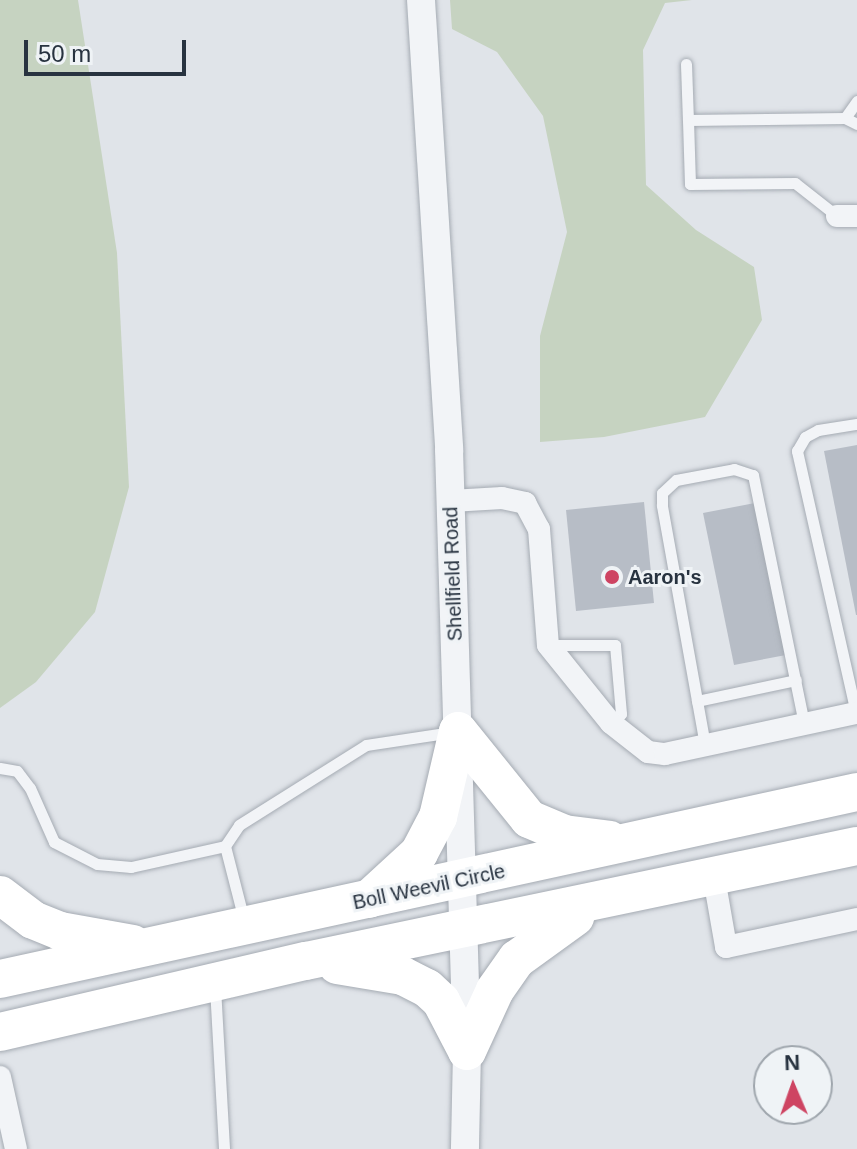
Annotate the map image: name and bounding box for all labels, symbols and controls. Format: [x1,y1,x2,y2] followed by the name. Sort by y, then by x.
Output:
[28,24,190,74] scale bar
[38,40,91,67] text: 50 m
[439,506,467,642] street label: Shellfield Road
[628,565,702,589] place label: Aaron's
[603,568,621,586] marker: Aaron's
[351,859,507,915] street label: Boll Weevil Circle
[753,1045,833,1125] north arrow
[784,1050,801,1075] text: N

